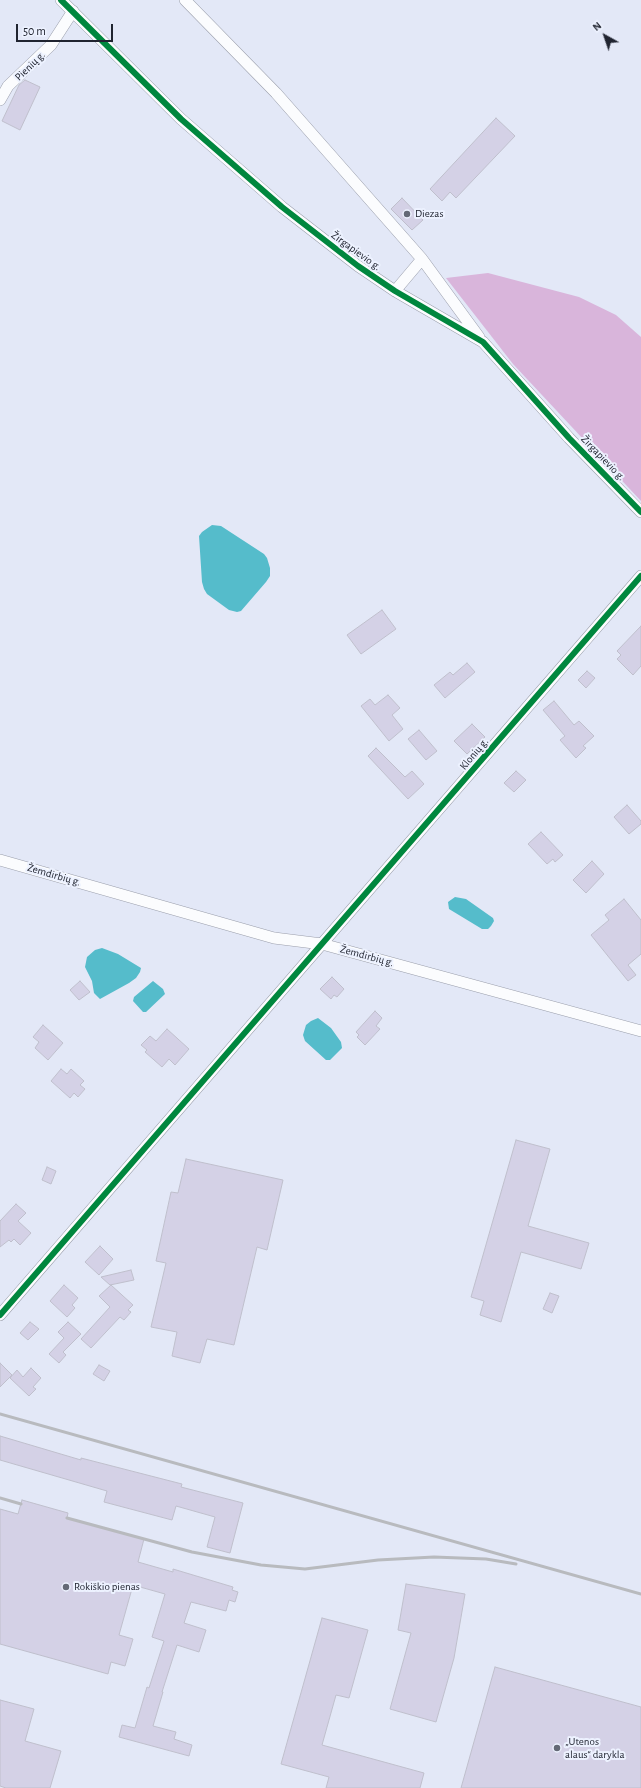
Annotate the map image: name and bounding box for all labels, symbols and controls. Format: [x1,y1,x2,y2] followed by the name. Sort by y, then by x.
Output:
[18,16,115,42] scale bar
[585,16,625,56] north arrow
[590,20,603,33] text: N
[23,25,46,37] text: 50 m
[12,48,48,84] street label: Pienių g.
[415,207,444,221] place label: Diezas
[402,209,412,219] marker: Diezas
[329,229,383,273] street label: Žirgapievio g.
[578,433,628,483] street label: Žirgapievio g.
[457,735,491,773] street label: Klonių g.
[26,861,82,889] street label: Žemdirbių g.
[339,943,395,969] street label: Žemdirbių g.
[74,1580,140,1594] place label: Rokiškio pienas
[61,1582,71,1592] marker: Rokiškio pienas
[565,1735,625,1761] place label: „Utenos alaus“ darykla
[552,1743,562,1753] marker: „Utenos alaus“ darykla

